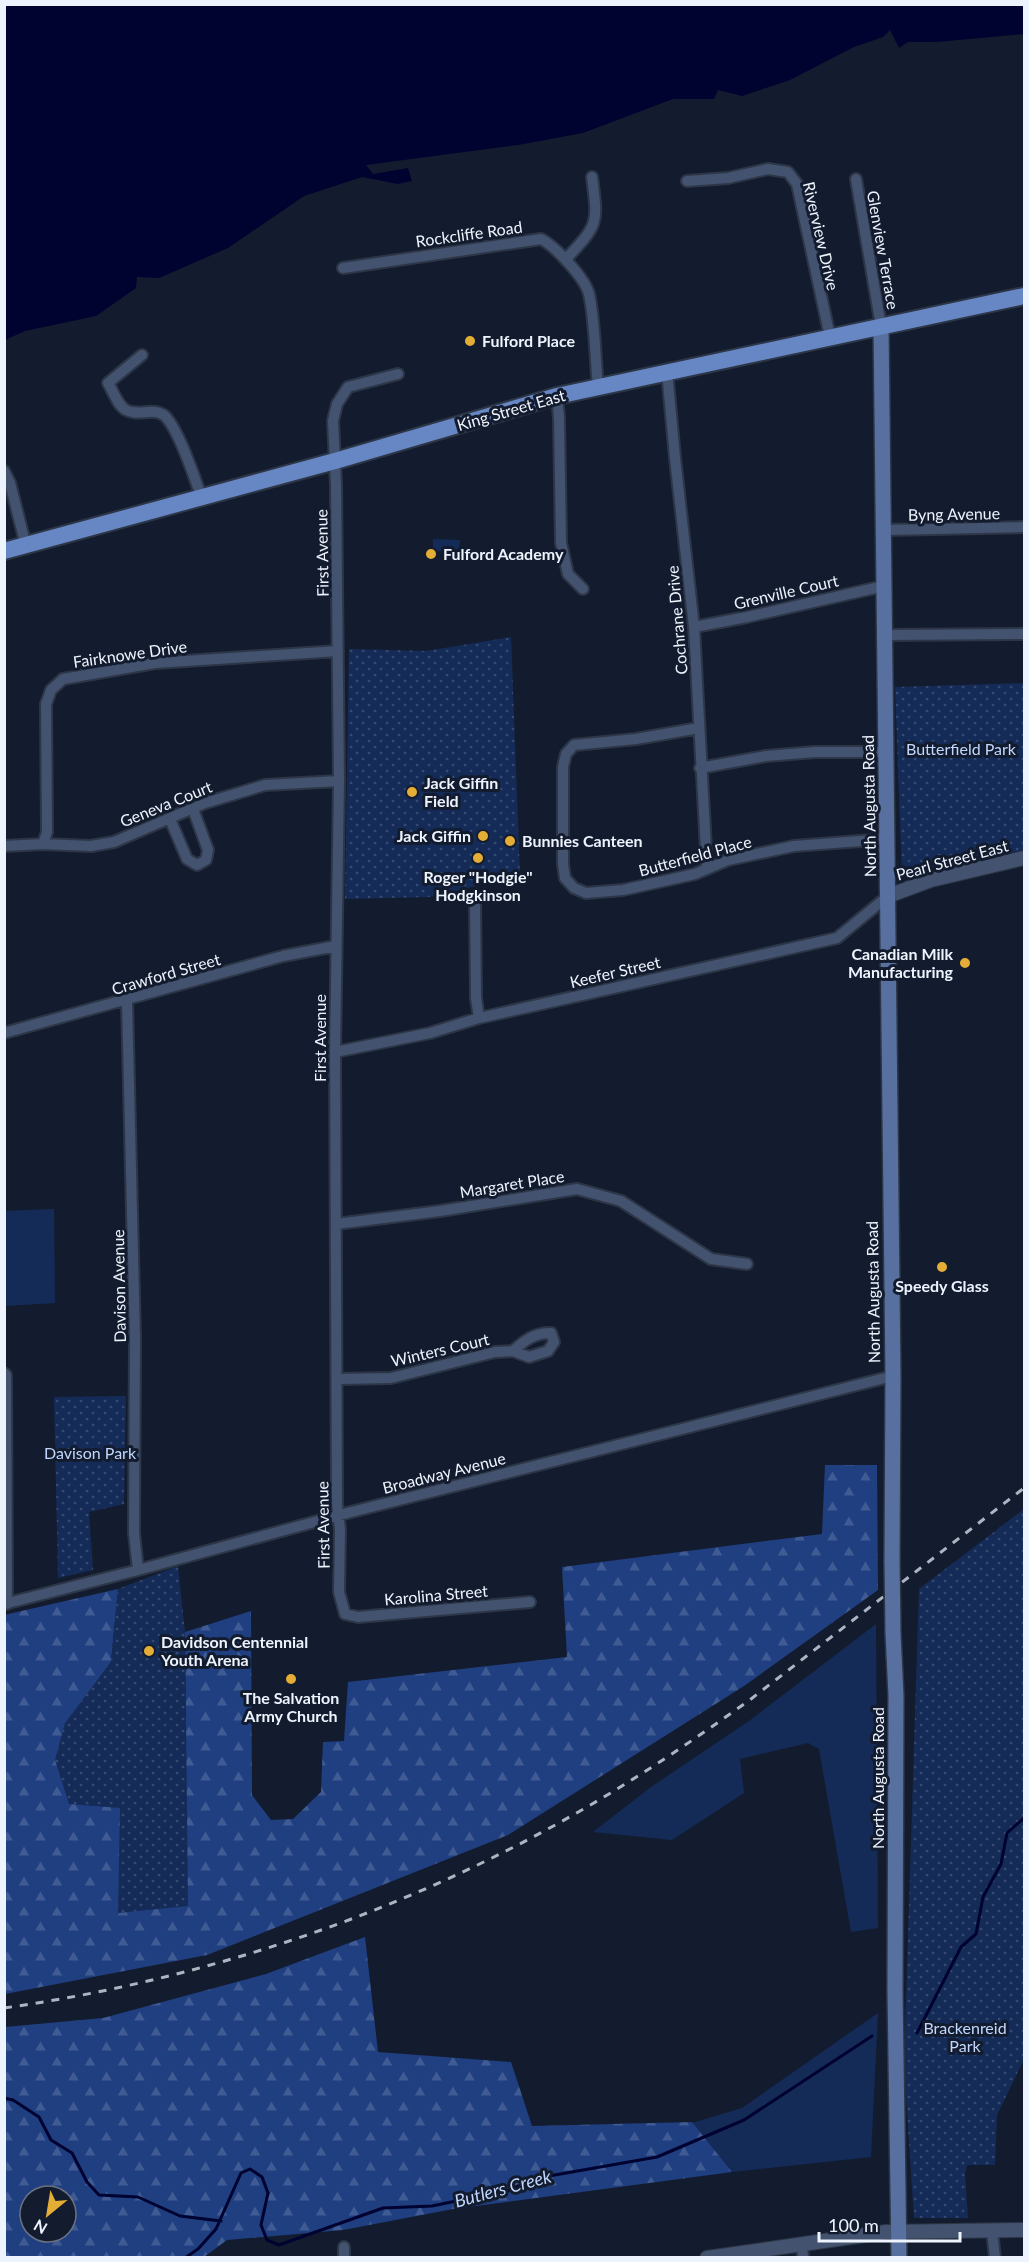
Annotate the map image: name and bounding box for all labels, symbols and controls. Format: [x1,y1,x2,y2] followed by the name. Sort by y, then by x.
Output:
[800,180,843,292] street label: Riverview Drive
[864,189,903,311] street label: Glenview Terrace
[414,217,524,250] street label: Rockcliffe Road
[482,331,575,350] place label: Fulford Place
[463,334,477,348] marker: Fulford Place
[455,385,567,434] street label: King Street East
[908,503,1000,524] street label: Byng Avenue
[311,509,332,597] street label: First Avenue
[443,544,564,563] place label: Fulford Academy
[424,547,438,561] marker: Fulford Academy
[662,565,691,675] street label: Cochrane Drive
[732,570,840,613] street label: Grenville Court
[72,636,188,671] street label: Fairknowe Drive
[858,735,879,877] street label: North Augusta Road
[906,739,1017,758] park label: Butterfield Park
[424,773,498,810] place label: Jack Giffin Field
[117,776,215,831] street label: Geneva Court
[405,785,419,799] marker: Jack Giffin Field
[397,826,471,845] place label: Jack Giffin
[476,829,490,843] marker: Jack Giffin
[522,831,643,850] place label: Bunnies Canteen
[636,831,753,880] street label: Butterfield Place
[503,834,517,848] marker: Bunnies Canteen
[894,835,1010,884] street label: Pearl Street East
[471,851,485,865] marker: Roger "Hodgie" Hodgkinson
[424,867,533,904] place label: Roger "Hodgie" Hodgkinson
[848,944,954,981] place label: Canadian Milk Manufacturing
[109,949,223,998] street label: Crawford Street
[568,952,662,991] street label: Keefer Street
[958,956,972,970] marker: Canadian Milk Manufacturing
[310,994,329,1082] street label: First Avenue
[458,1166,565,1201] street label: Margaret Place
[862,1221,883,1363] street label: North Augusta Road
[108,1229,129,1343] street label: Davison Avenue
[935,1260,949,1274] marker: Speedy Glass
[895,1276,989,1295] place label: Speedy Glass
[389,1329,491,1370] street label: Winters Court
[44,1443,137,1462] park label: Davison Park
[380,1448,507,1497] street label: Broadway Avenue
[312,1481,333,1569] street label: First Avenue
[383,1580,489,1608] street label: Karolina Street
[160,1632,308,1669] place label: Davidson Centennial Youth Arena
[142,1644,156,1658] marker: Davidson Centennial Youth Arena
[284,1672,298,1686] marker: The Salvation Army Church
[243,1688,339,1725] place label: The Salvation Army Church
[868,1707,887,1849] street label: North Augusta Road
[923,2018,1007,2055] park label: Brackenreid Park
[452,2164,554,2212] water label: Butlers Creek
[18,2184,78,2244] north arrow
[819,2205,960,2243] scale bar
[828,2214,879,2236] text: 100 m
[30,2216,50,2239] text: N

